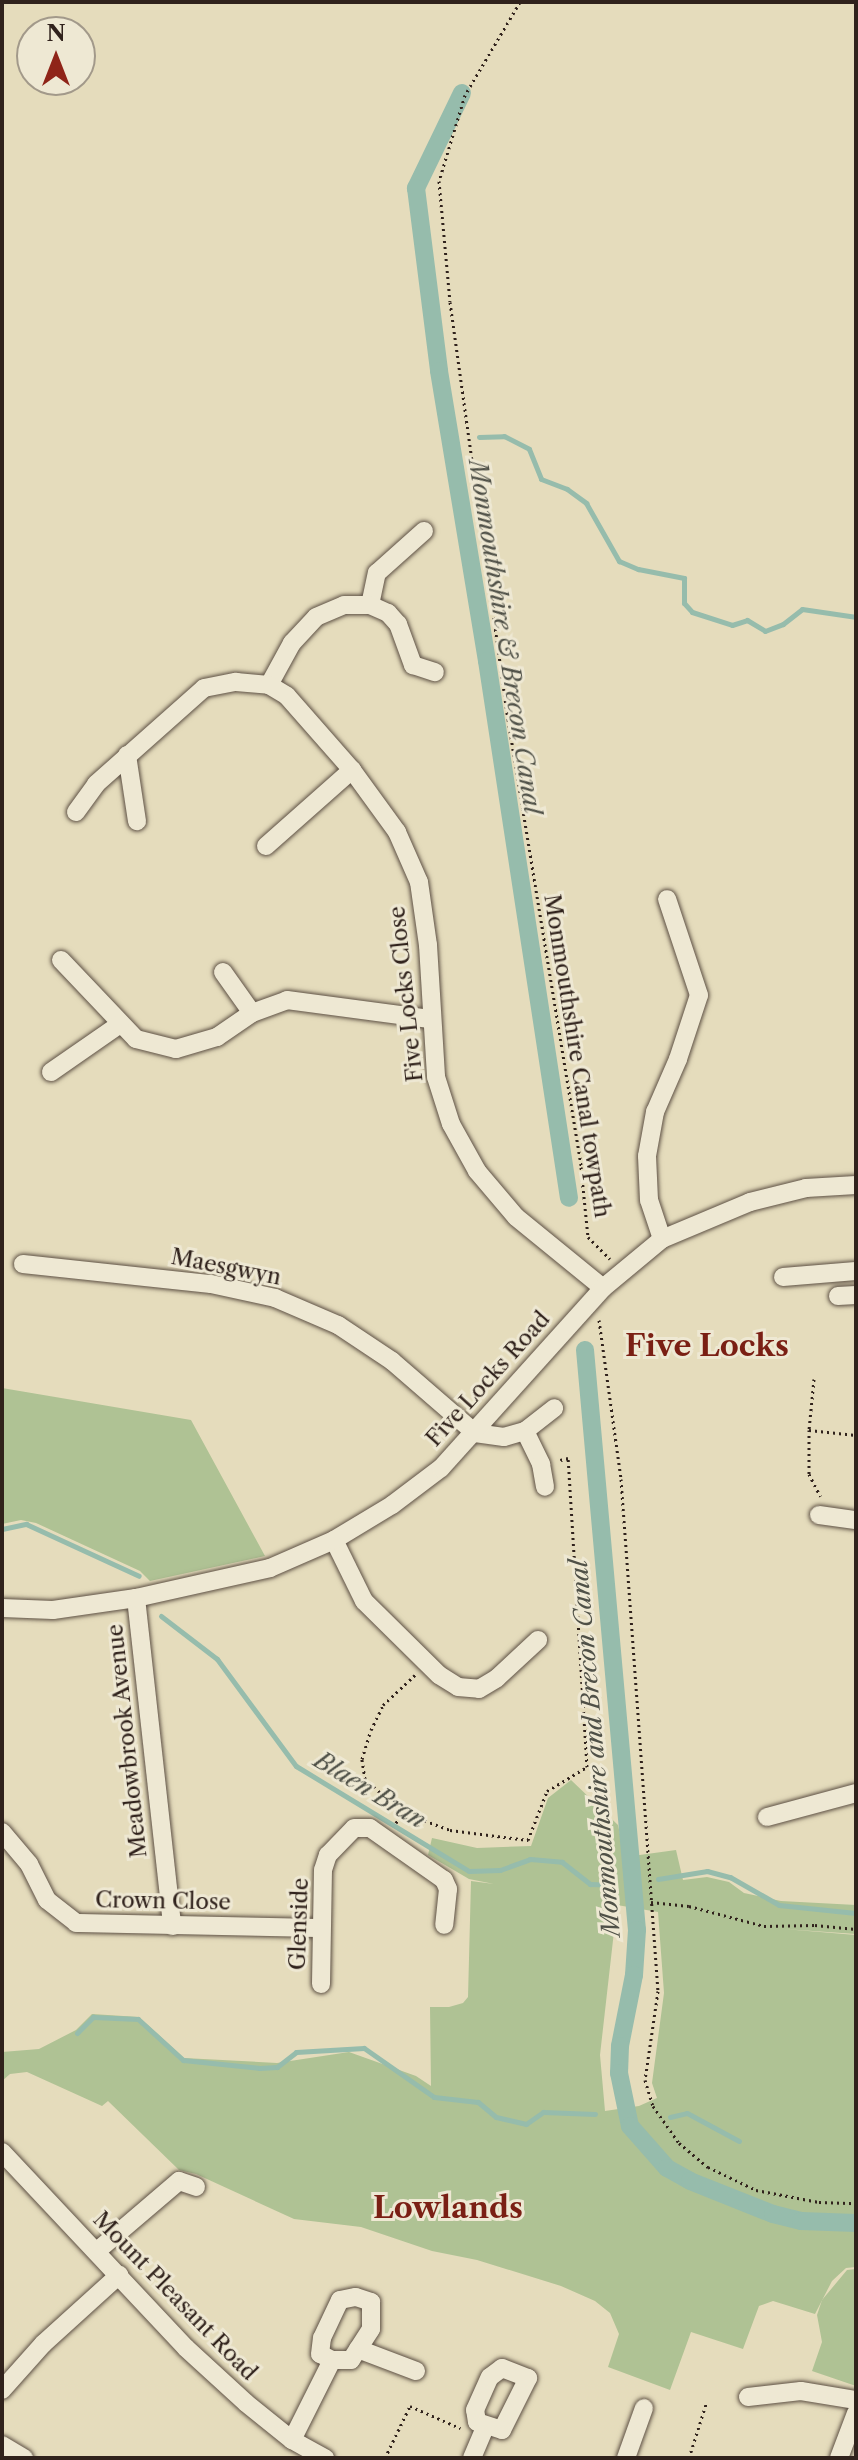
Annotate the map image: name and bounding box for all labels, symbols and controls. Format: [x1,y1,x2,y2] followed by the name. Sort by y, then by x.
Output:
[16,16,96,96] north arrow
[46,20,66,47] text: N
[463,458,547,816] water label: Monmouthshire & Brecon Canal
[538,892,616,1220] street label: Monmouthshire Canal towpath
[384,905,428,1083] street label: Five Locks Close
[169,1243,283,1291] street label: Maesgwyn
[421,1306,555,1452] street label: Five Locks Road
[625,1328,789,1364] district label: Five Locks
[564,1558,626,1938] water label: Monmouthshire and Brecon Canal
[102,1622,152,1860] street label: Meadowbrook Avenue
[309,1745,431,1835] water label: Blaen Bran
[284,1877,314,1971] street label: Glenside
[95,1887,231,1915] street label: Crown Close
[373,2190,523,2226] district label: Lowlands
[88,2206,262,2386] street label: Mount Pleasant Road

